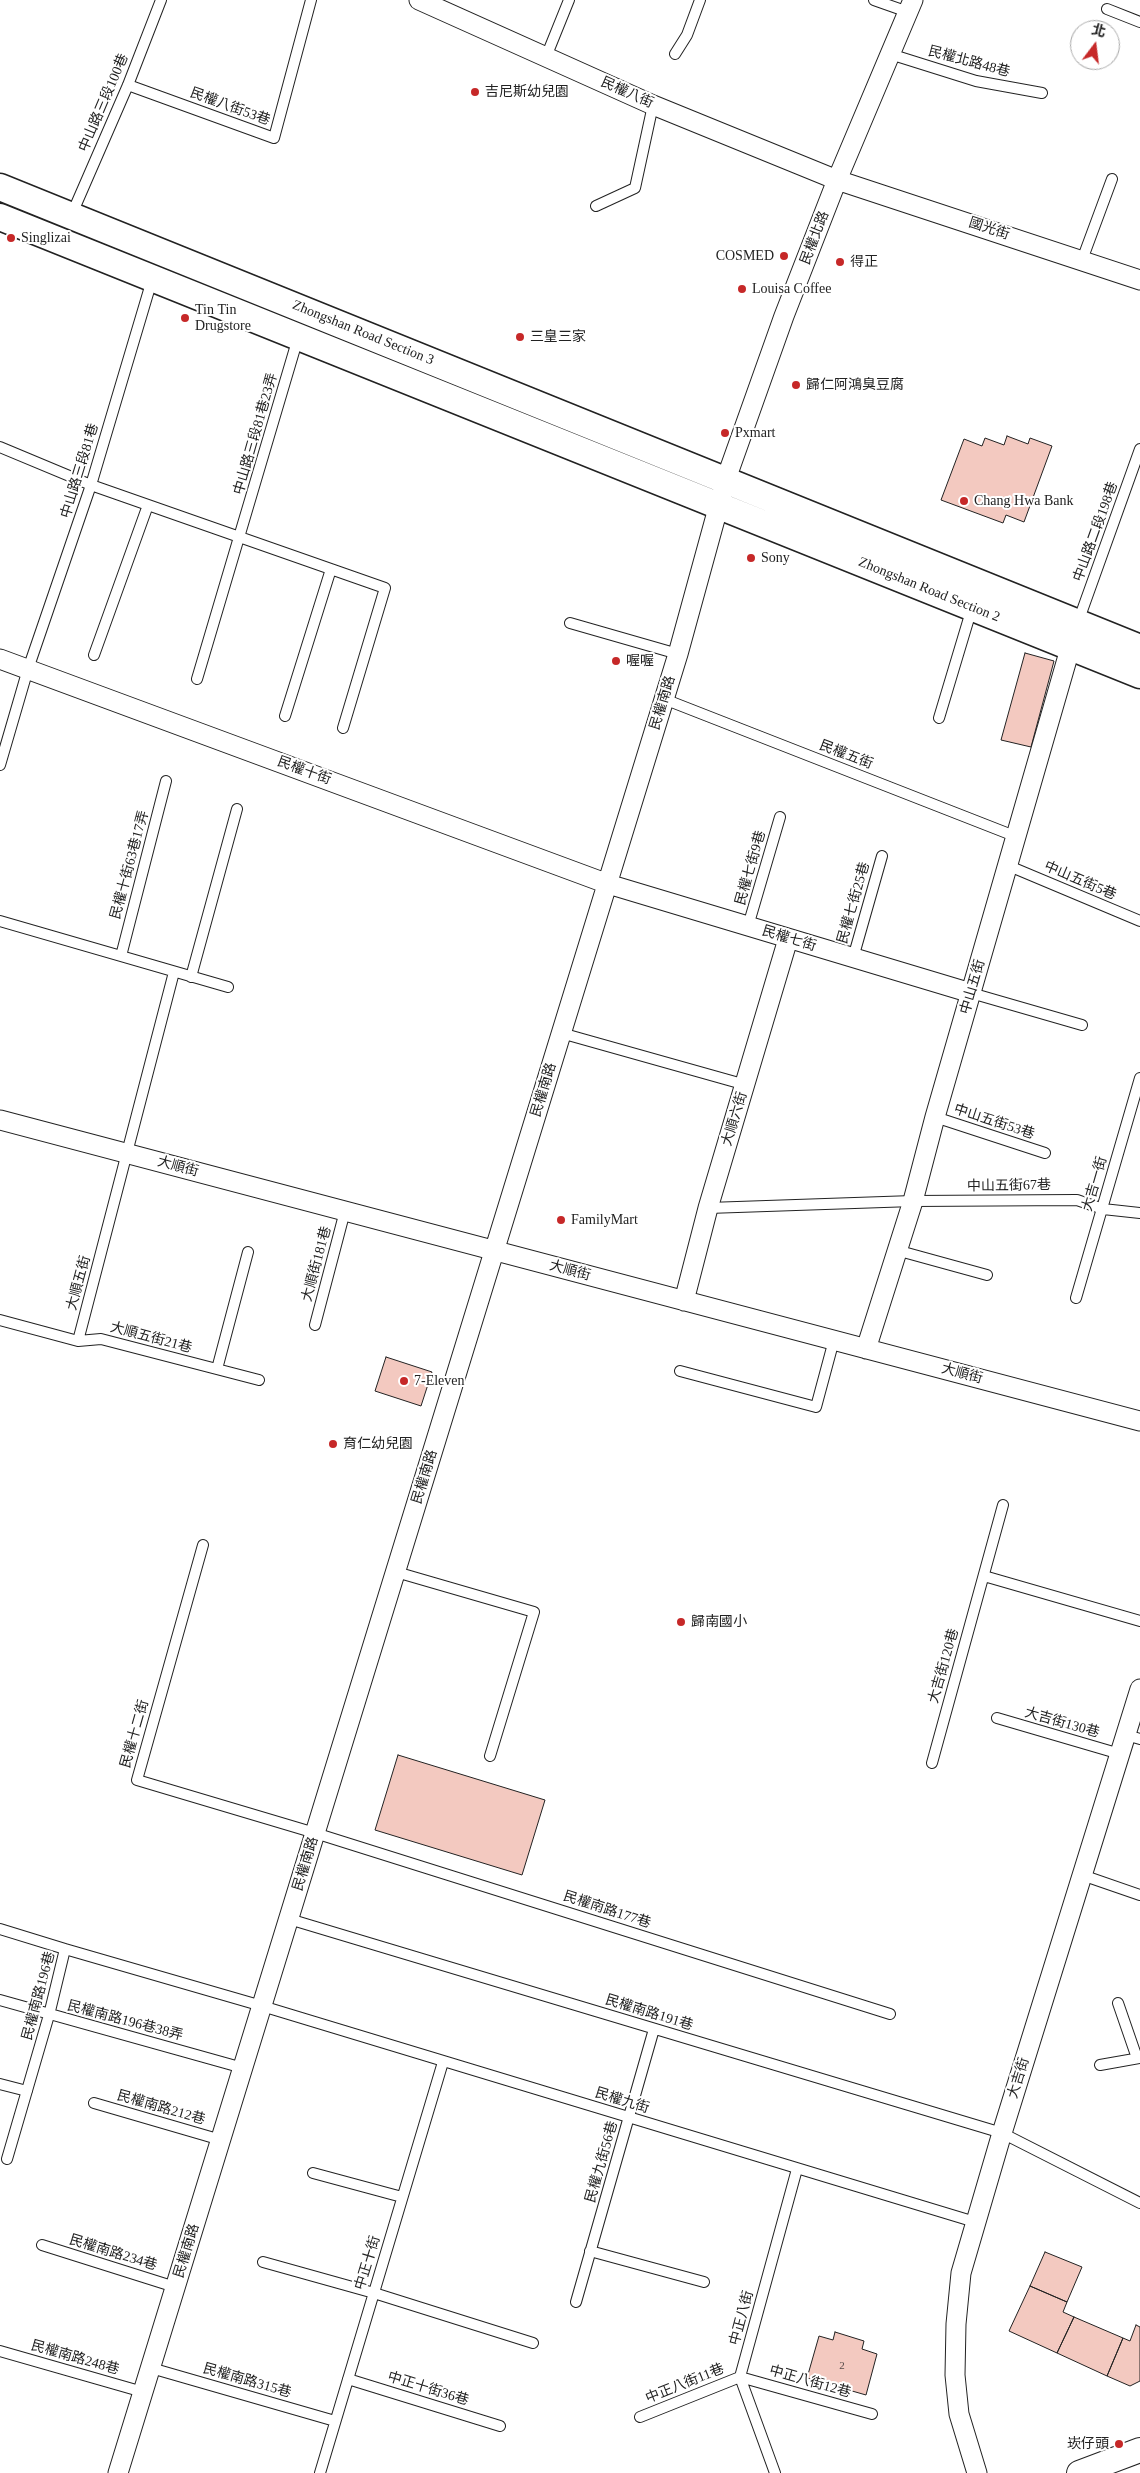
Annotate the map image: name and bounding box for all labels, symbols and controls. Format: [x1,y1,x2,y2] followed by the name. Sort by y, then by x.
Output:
[1070,20,1120,70] north arrow
[1090,22,1107,40] text: 北
[926,43,1012,81] street label: 民權北路48巷
[76,51,132,155] street label: 中山路三段100巷
[598,74,656,112] street label: 民權八街
[485,84,569,100] place label: 吉尼斯幼兒園
[188,85,272,129] street label: 民權八街53巷
[469,86,481,98] marker: 吉尼斯幼兒園
[797,209,833,267] street label: 民權北路
[966,215,1012,243] street label: 國光街
[21,230,71,246] place label: Singlizai
[5,232,17,244] marker: Singlizai
[716,248,774,264] place label: COSMED
[778,250,790,262] marker: COSMED
[850,254,878,270] place label: 得正
[834,256,846,268] marker: 得正
[752,281,831,297] place label: Louisa Coffee
[736,283,748,295] marker: Louisa Coffee
[290,297,436,369] street label: Zhongshan Road Section 3
[195,302,251,334] place label: Tin Tin Drugstore
[179,312,191,324] marker: Tin Tin Drugstore
[530,329,586,345] place label: 三皇三家
[514,331,526,343] marker: 三皇三家
[231,371,281,497] street label: 中山路三段81巷23弄
[806,377,904,393] place label: 歸仁阿鴻臭豆腐
[790,379,802,391] marker: 歸仁阿鴻臭豆腐
[58,422,102,520] street label: 中山路三段81巷
[735,425,775,441] place label: Pxmart
[719,427,731,439] marker: Pxmart
[1070,480,1122,584] street label: 中山路二段198巷
[974,493,1074,509] place label: Chang Hwa Bank
[958,495,970,507] marker: Chang Hwa Bank
[761,550,790,566] place label: Sony
[745,552,757,564] marker: Sony
[856,554,1002,626] street label: Zhongshan Road Section 2
[626,653,654,669] place label: 喔喔
[610,655,622,667] marker: 喔喔
[647,674,679,732] street label: 民權南路
[817,737,875,773] street label: 民權五街
[275,754,333,788] street label: 民權十街
[107,809,153,921] street label: 民權十街63巷17弄
[732,829,770,907] street label: 民權七街9巷
[1041,858,1119,904] street label: 中山五街5巷
[834,860,874,946] street label: 民權七街25巷
[760,923,818,955] street label: 民權七街
[957,958,989,1016] street label: 中山五街
[528,1061,560,1119] street label: 民權南路
[719,1090,751,1148] street label: 大順六街
[951,1101,1037,1143] street label: 中山五街53巷
[156,1153,200,1181] street label: 大順街
[1079,1155,1111,1213] street label: 大吉一街
[967,1177,1051,1195] street label: 中山五街67巷
[571,1212,638,1228] place label: FamilyMart
[555,1214,567,1226] marker: FamilyMart
[299,1225,335,1303] street label: 大順街181巷
[64,1254,94,1312] street label: 大順五街
[548,1257,592,1285] street label: 大順街
[108,1319,194,1357] street label: 大順五街21巷
[940,1360,984,1388] street label: 大順街
[414,1373,465,1389] place label: 7-Eleven
[398,1375,410,1387] marker: 7-Eleven
[343,1436,413,1452] place label: 育仁幼兒園
[327,1438,339,1450] marker: 育仁幼兒園
[409,1448,441,1506] street label: 民權南路
[691,1614,747,1630] place label: 歸南國小
[675,1616,687,1628] marker: 歸南國小
[925,1627,963,1705] street label: 大吉街120巷
[117,1698,153,1770] street label: 民權十二街
[1023,1704,1101,1742] street label: 大吉街130巷
[290,1835,322,1893] street label: 民權南路
[561,1888,653,1932] street label: 民權南路177巷
[19,1950,59,2042] street label: 民權南路196巷
[603,1992,695,2034] street label: 民權南路191巷
[65,1997,185,2045] street label: 民權南路196巷38弄
[1005,2055,1033,2101] street label: 大吉街
[593,2085,651,2117] street label: 民權九街
[115,2087,207,2129] street label: 民權南路212巷
[582,2119,622,2205] street label: 民權九街56巷
[171,2222,203,2280] street label: 民權南路
[67,2232,159,2274] street label: 民權南路234巷
[352,2234,384,2292] street label: 中正十街
[727,2289,757,2347] street label: 中正八街
[29,2337,121,2379] street label: 民權南路248巷
[839,2359,845,2373] house number: 2
[201,2360,293,2402] street label: 民權南路315巷
[643,2361,727,2407] street label: 中正八街11巷
[767,2362,853,2402] street label: 中正八街12巷
[385,2369,471,2409] street label: 中正十街36巷
[1067,2436,1109,2452] place label: 崁仔頭
[1113,2438,1125,2450] marker: 崁仔頭

